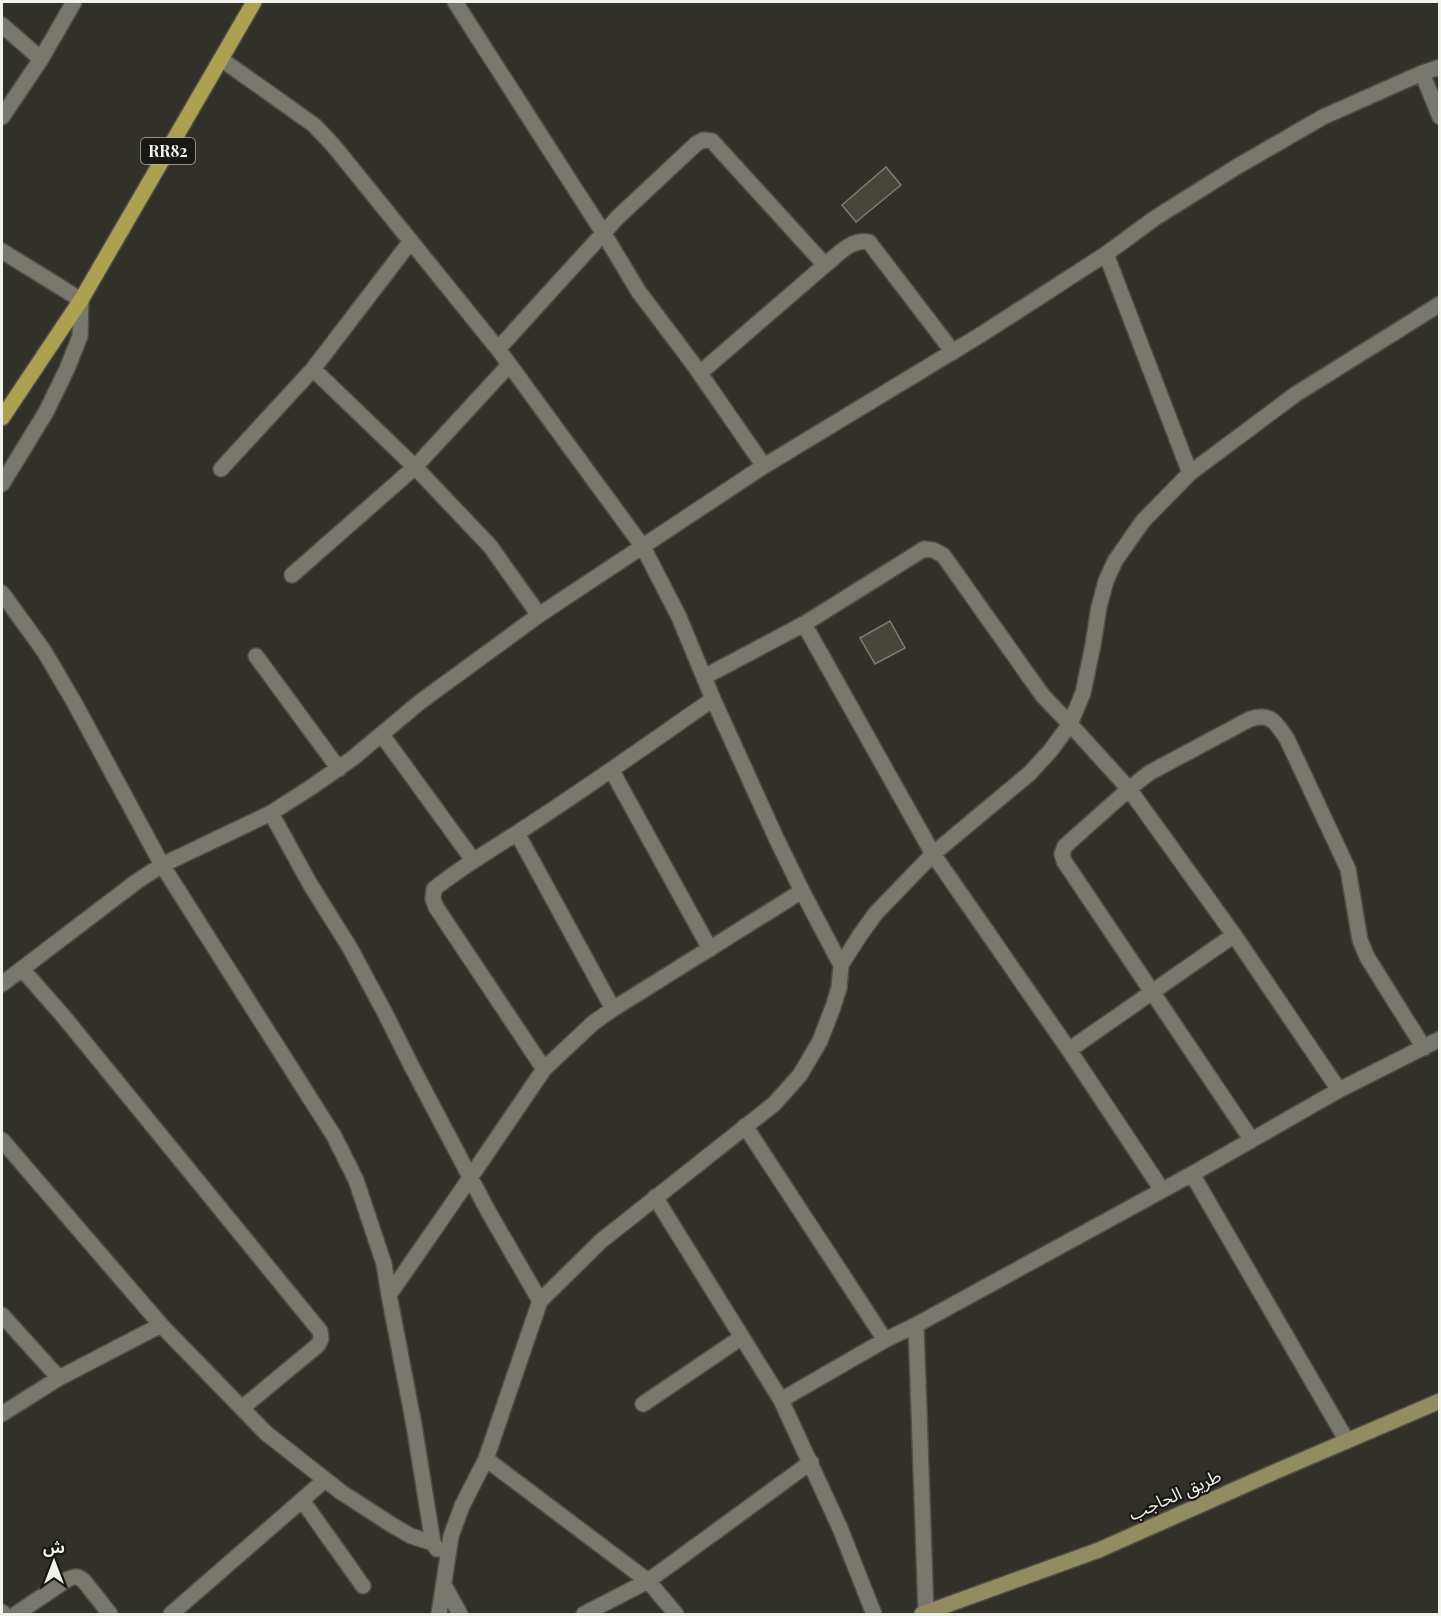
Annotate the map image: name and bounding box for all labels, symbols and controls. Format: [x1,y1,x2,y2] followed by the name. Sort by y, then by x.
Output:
[141,138,195,164] road number: RR82
[1124,1463,1225,1525] street label: طريق الحاجب
[24,1532,84,1592] north arrow
[43,1536,65,1557] text: ش

